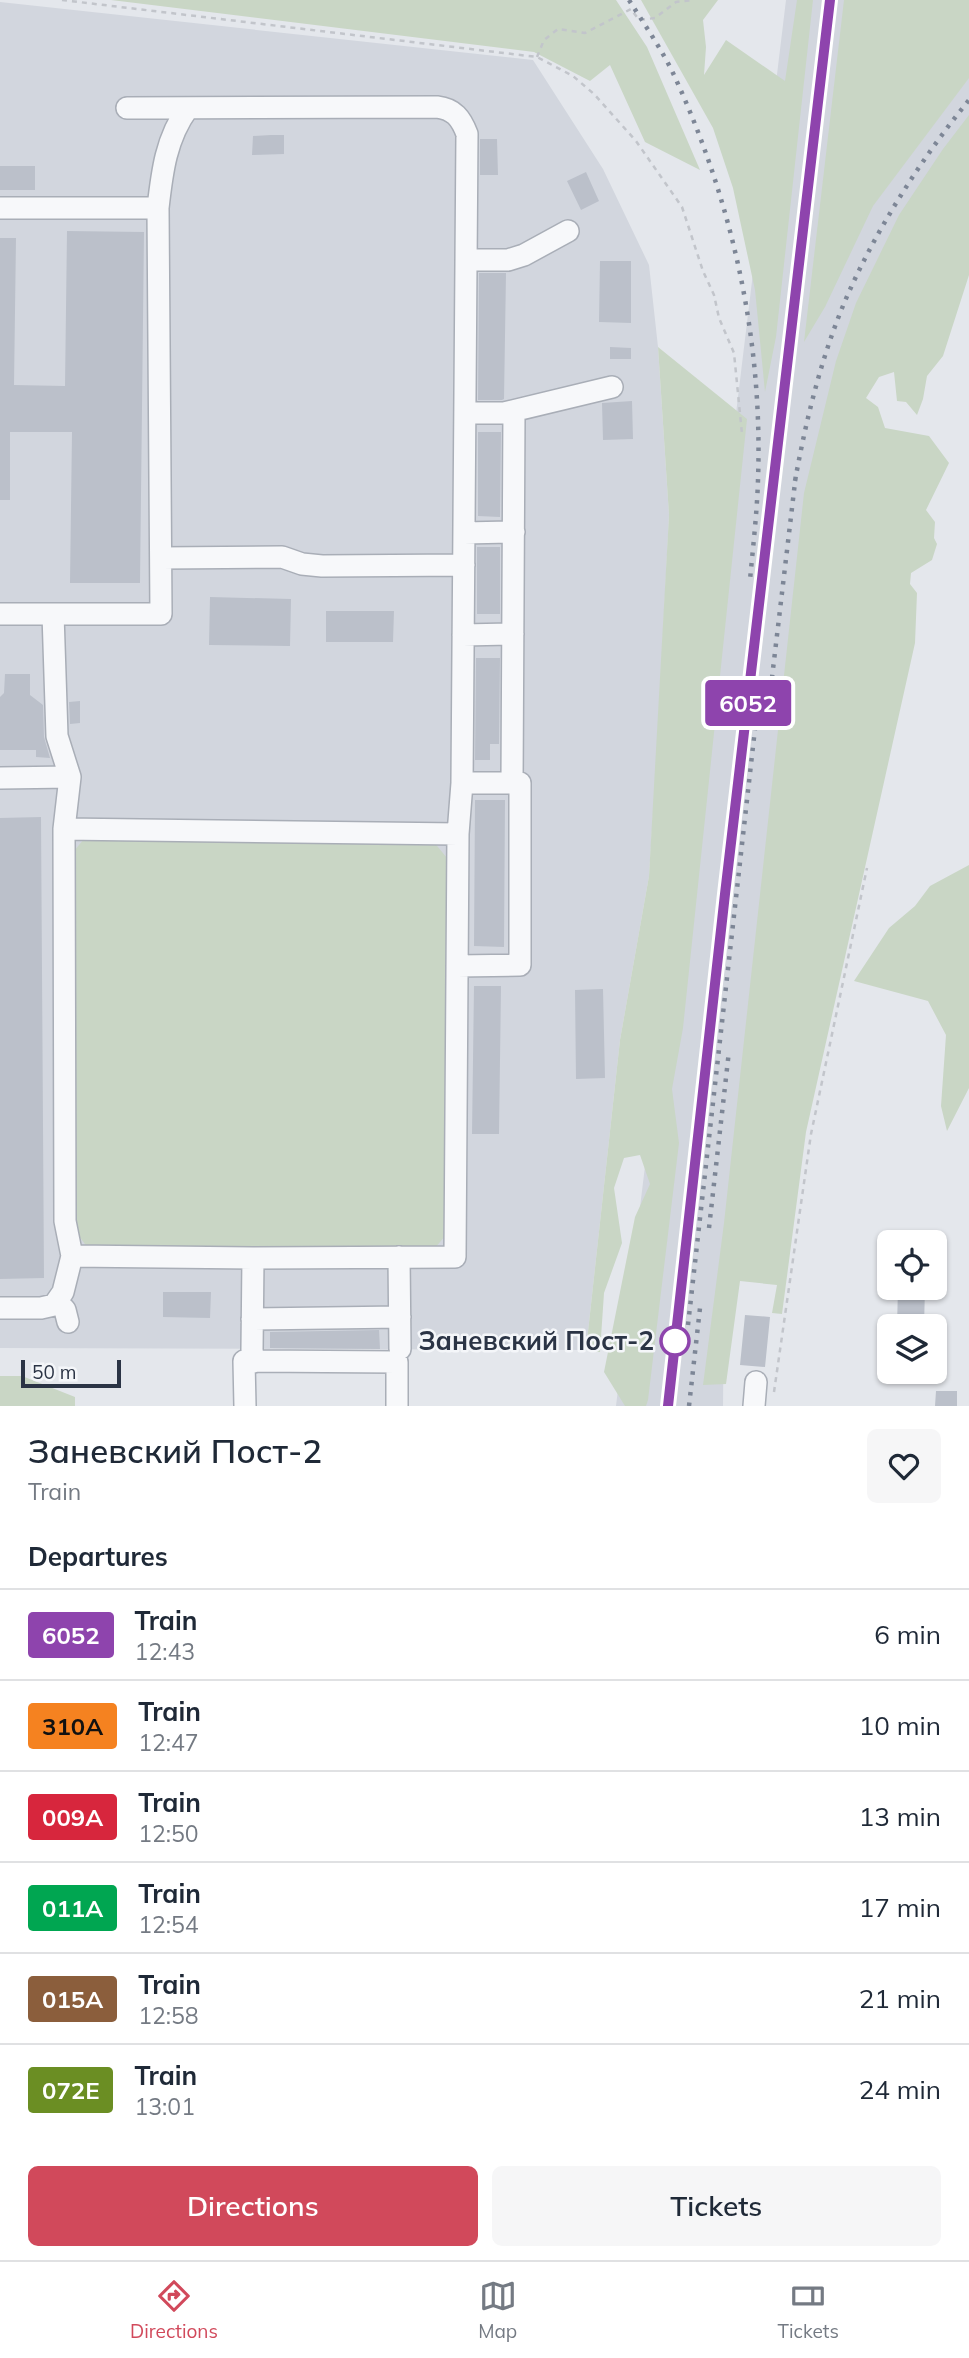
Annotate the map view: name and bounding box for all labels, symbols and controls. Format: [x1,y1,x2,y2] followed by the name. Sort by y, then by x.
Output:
[699,680,797,726] line badge: 6052
[719,688,777,718] text: 6052
[877,1230,947,1384] map controls
[877,1230,947,1300] button: locate
[877,1314,947,1384] button: layers
[419,1324,654,1357] place label: Заневский Пост-2
[660,1326,690,1356] marker: Заневский Пост-2
[21,1357,121,1389] scale bar
[32,1360,76,1384] text: 50 m
[867,1429,941,1503] button: heart
[28,1430,322,1471] text: Заневский Пост-2
[28,1477,81,1506] text: Train
[28,1540,168,1573] text: Departures
[135,1604,197,1637] text: Train
[874,1618,941,1651] text: 6 min
[42,1620,100,1650] text: 6052
[135,1637,195,1666] text: 12:43
[138,1695,201,1728] text: Train
[859,1709,941,1742] text: 10 min
[42,1711,103,1741] text: 310А
[138,1728,199,1757] text: 12:47
[138,1786,201,1819] text: Train
[859,1800,941,1833] text: 13 min
[42,1802,103,1832] text: 009А
[138,1819,199,1848] text: 12:50
[138,1877,201,1910] text: Train
[859,1891,941,1924] text: 17 min
[42,1893,103,1923] text: 011А
[138,1910,199,1939] text: 12:54
[138,1968,201,2001] text: Train
[859,1982,941,2015] text: 21 min
[42,1984,103,2014] text: 015А
[138,2001,199,2030] text: 12:58
[134,2059,197,2092] text: Train
[859,2073,941,2106] text: 24 min
[42,2075,99,2105] text: 072Е
[134,2092,195,2121] text: 13:01
[28,2166,478,2246] button: Directions
[492,2166,941,2246] button: Tickets
[130,2277,218,2343] tab: Directions
[478,2277,517,2343] tab: Map
[778,2277,839,2343] tab: Tickets

